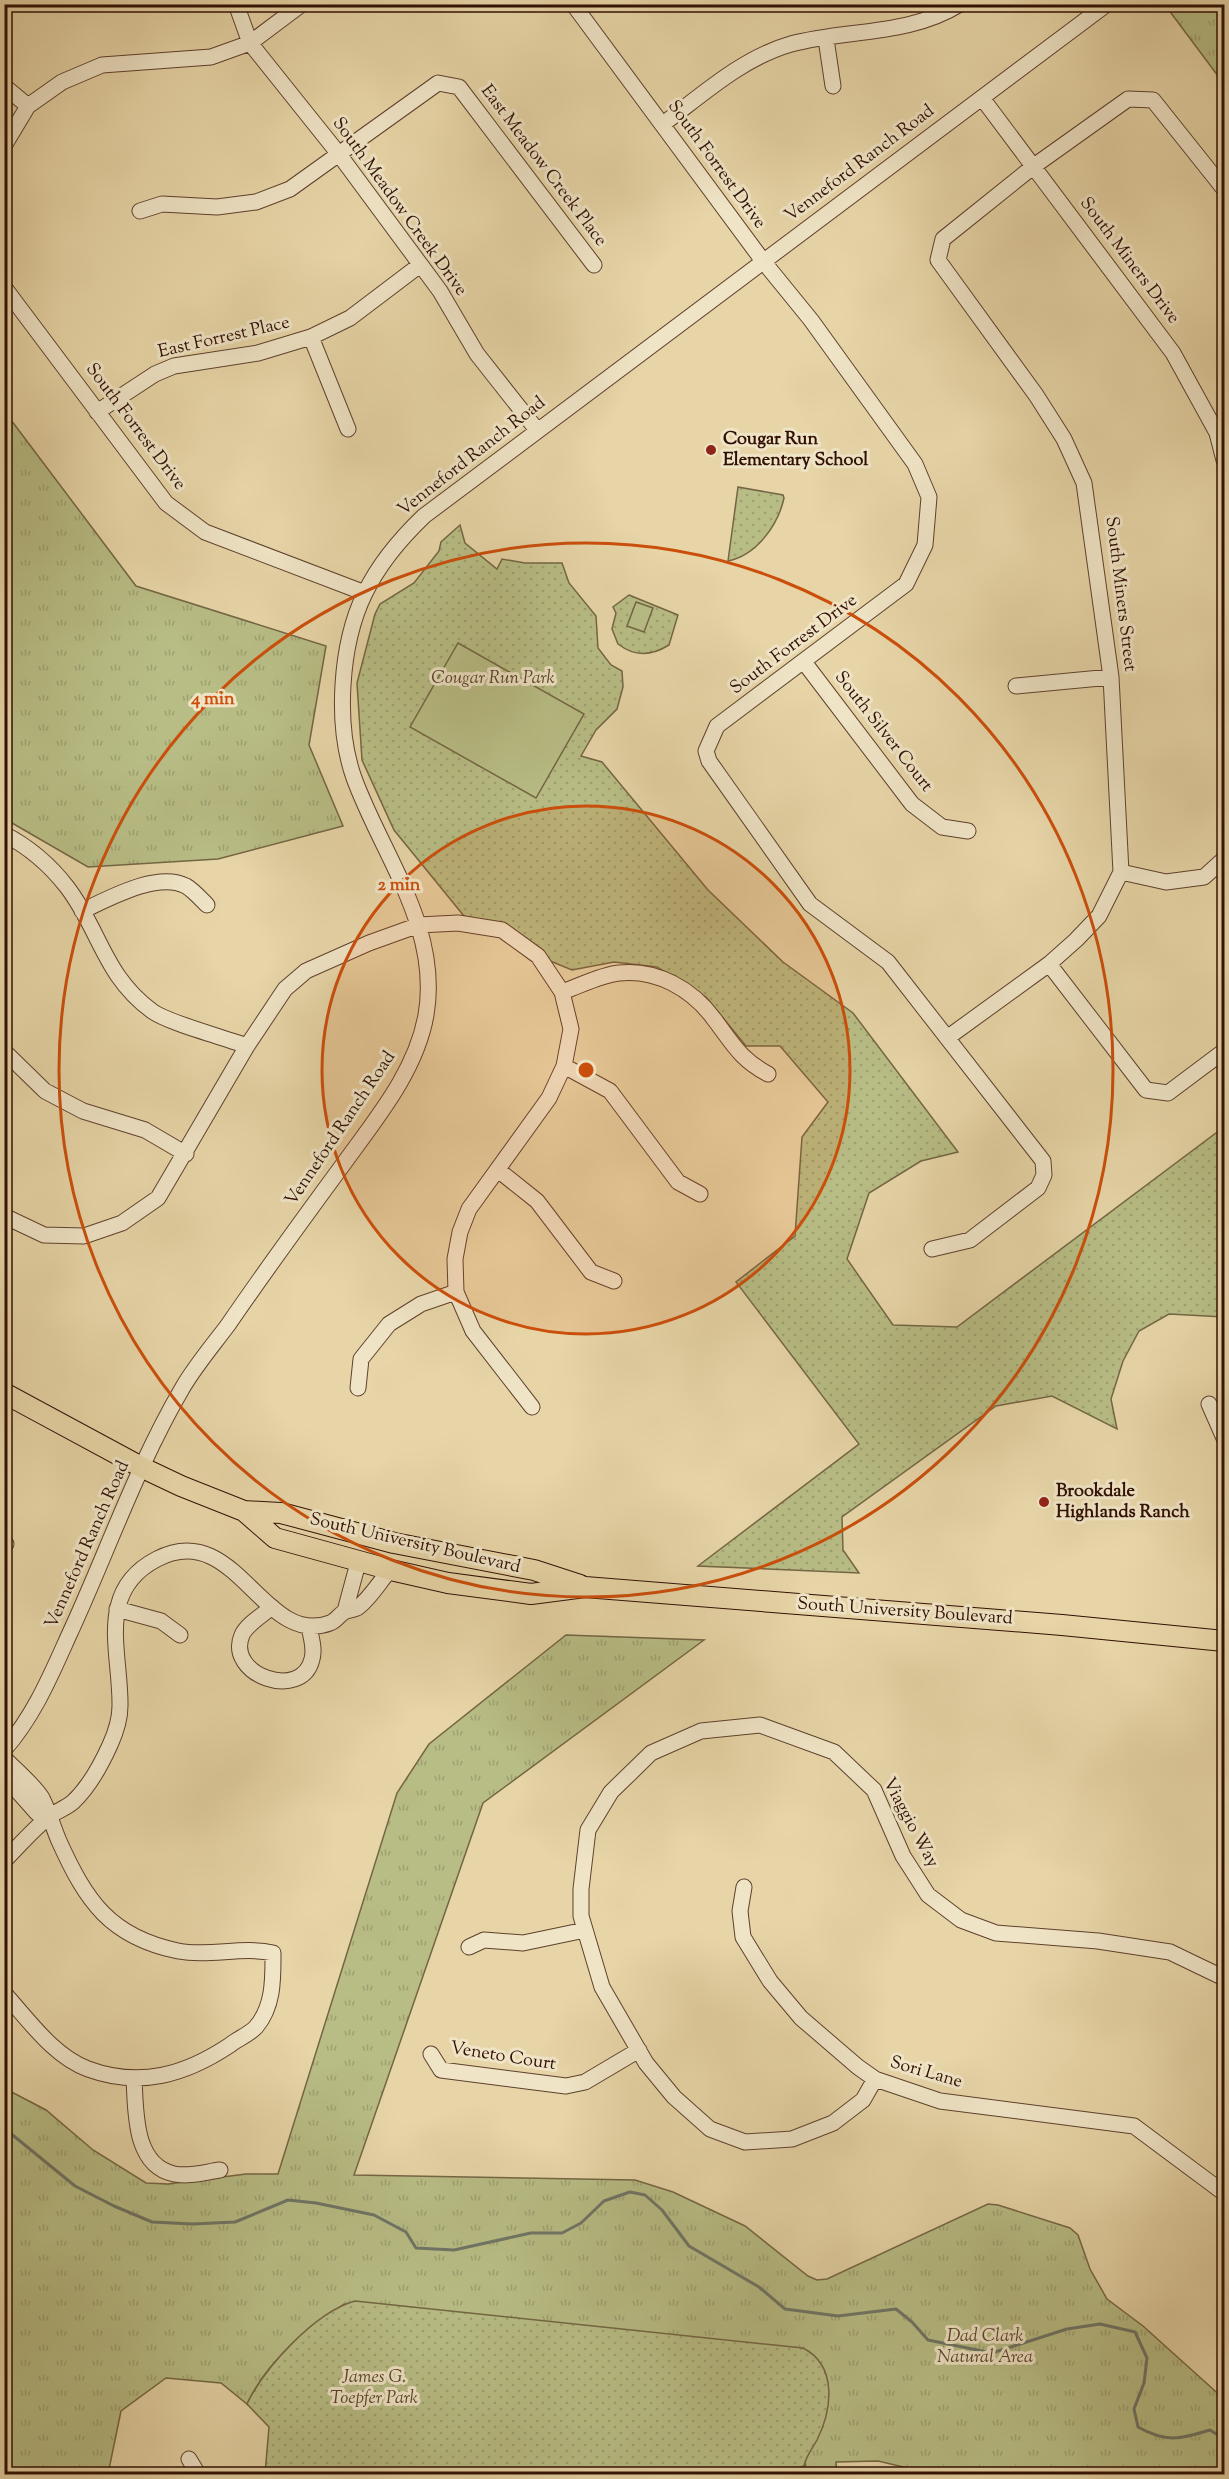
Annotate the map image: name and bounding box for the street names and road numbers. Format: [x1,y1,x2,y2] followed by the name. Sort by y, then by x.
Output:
[473,80,613,252] street label: East Meadow Creek Place
[660,95,772,235] street label: South Forrest Drive
[780,99,940,229] street label: Venneford Ranch Road
[325,112,473,302] street label: South Meadow Creek Drive
[1073,192,1185,330] street label: South Miners Drive
[156,310,292,366] street label: East Forrest Place
[78,358,192,496] street label: South Forrest Drive
[392,391,552,523] street label: Venneford Ranch Road
[1098,515,1142,673] street label: South Miners Street
[725,588,863,702] street label: South Forrest Drive
[827,666,939,798] street label: South Silver Court
[279,1046,403,1212] street label: Venneford Ranch Road
[39,1457,137,1633] street label: Venneford Ranch Road
[307,1507,523,1581] street label: South University Boulevard
[796,1592,1014,1632] street label: South University Boulevard
[875,1773,945,1873] street label: Viaggio Way
[448,2036,558,2078] street label: Veneto Court
[887,2050,965,2096] street label: Sori Lane

